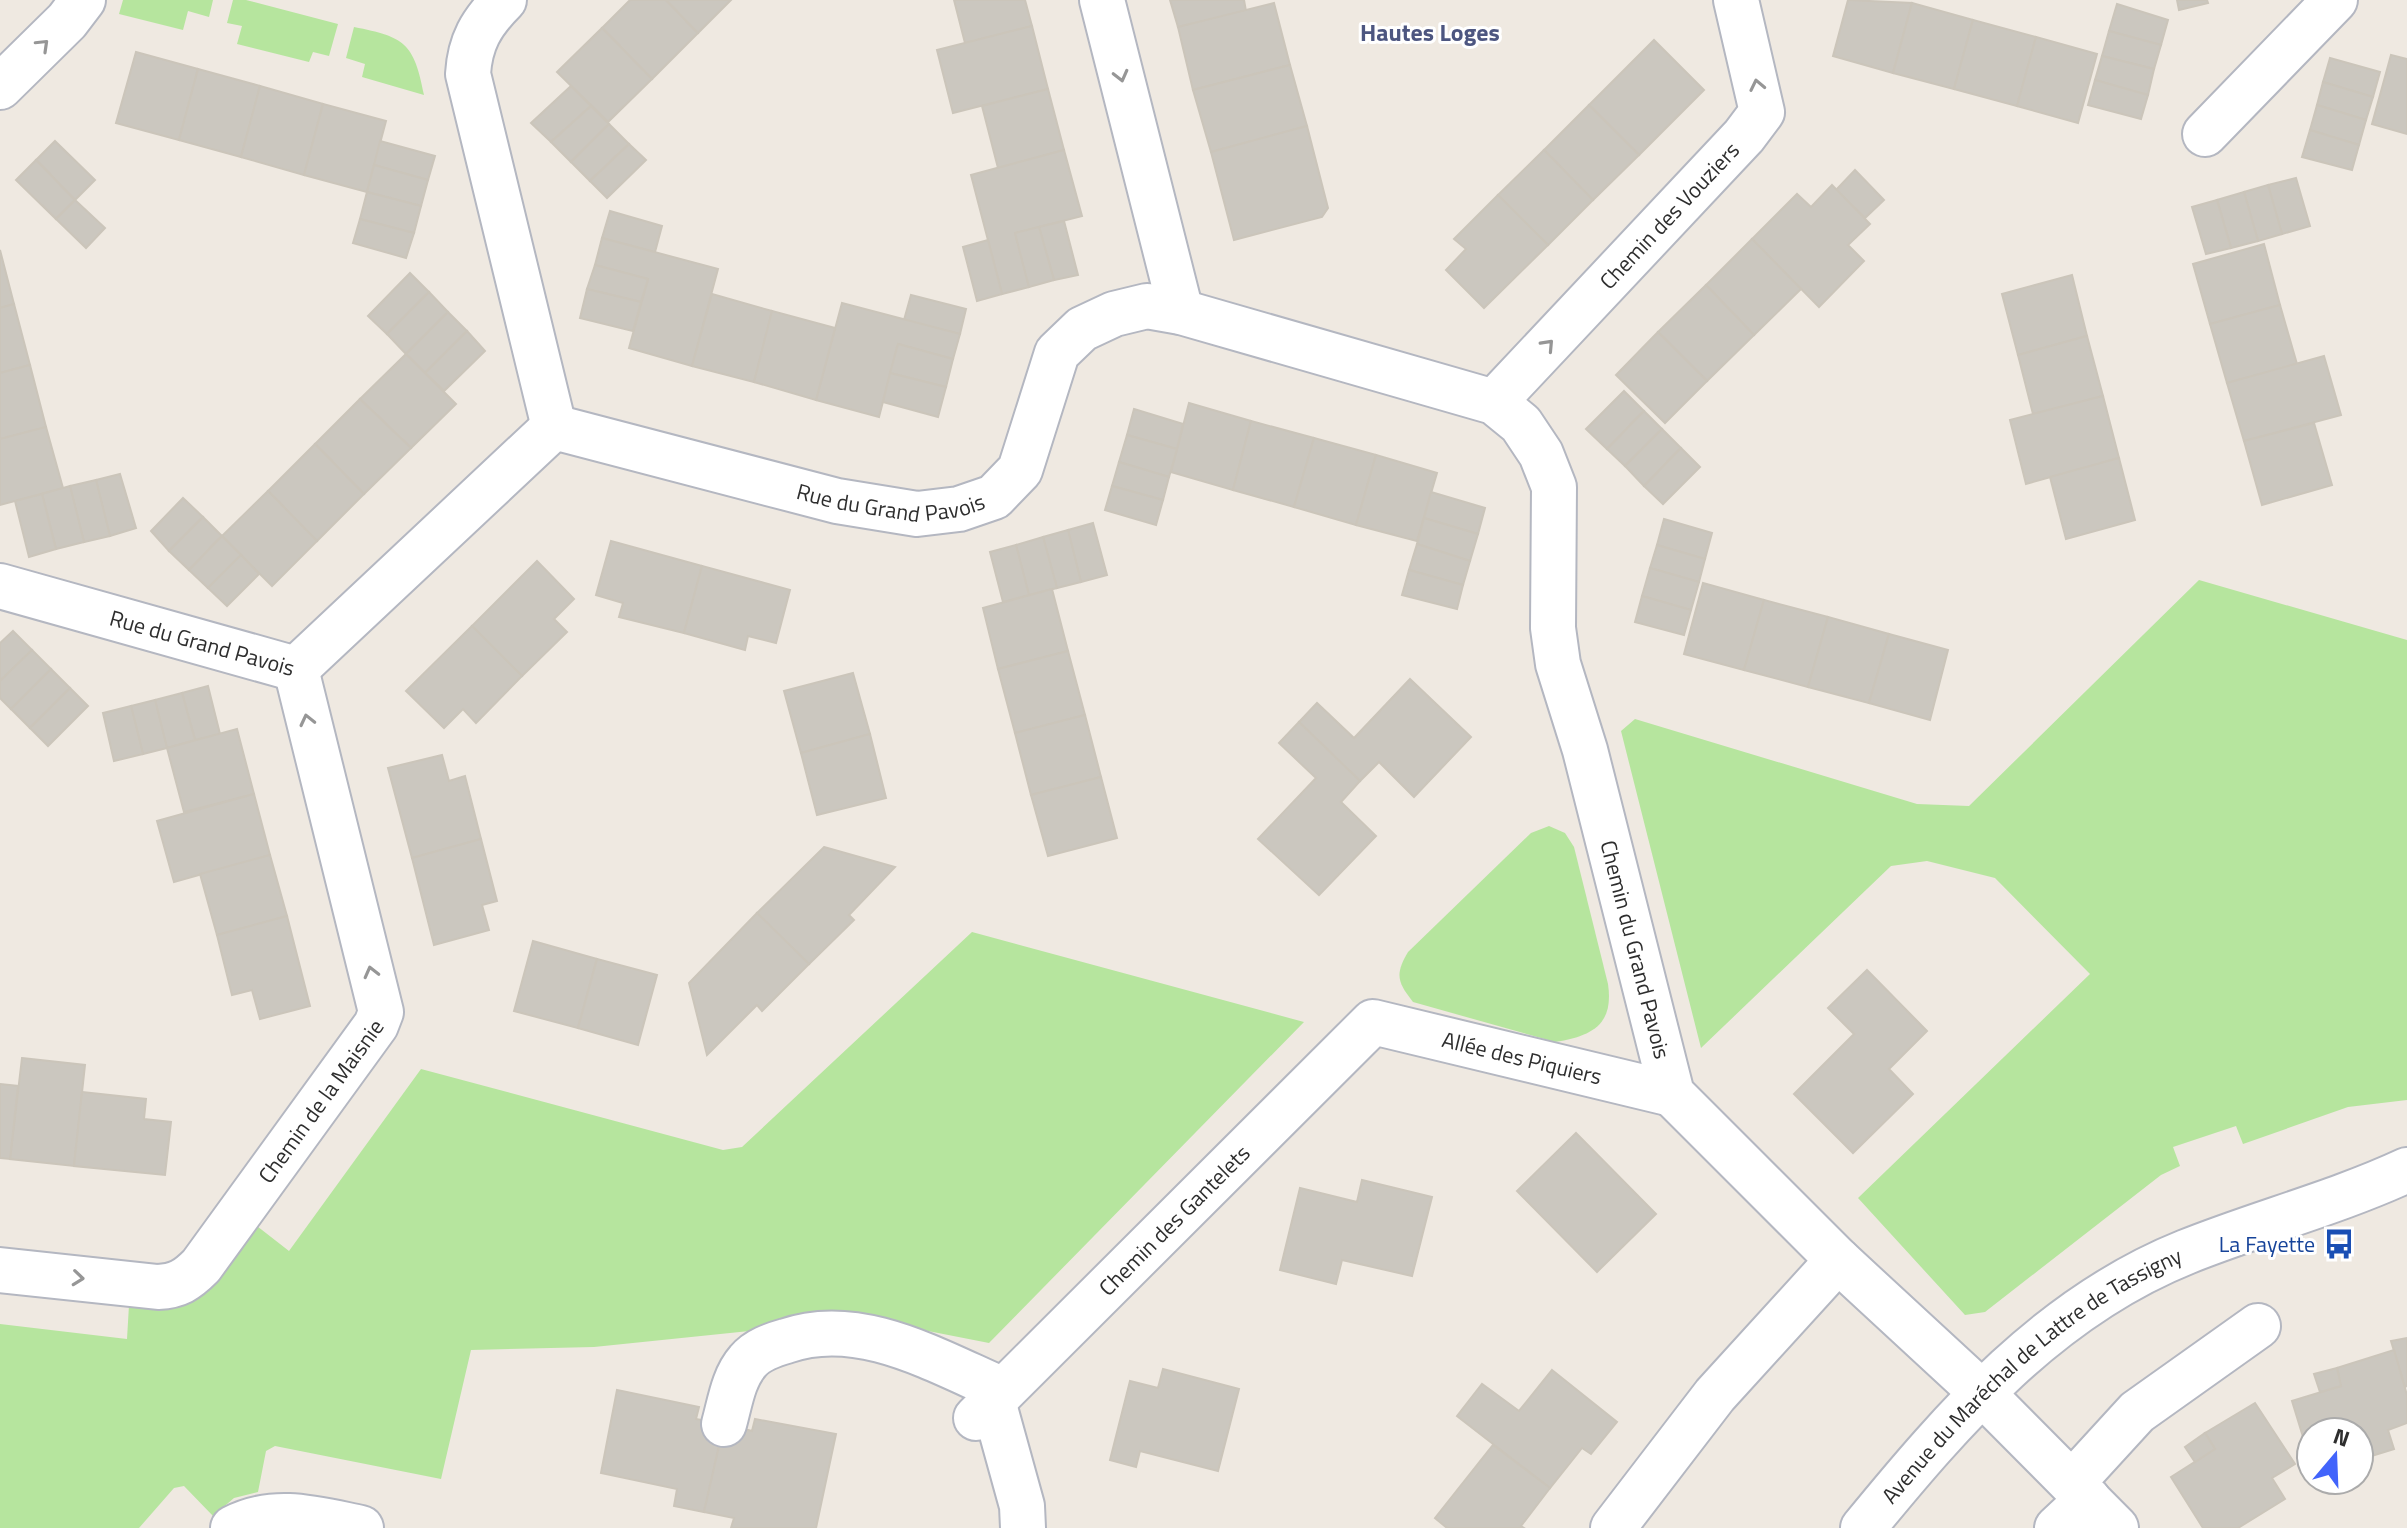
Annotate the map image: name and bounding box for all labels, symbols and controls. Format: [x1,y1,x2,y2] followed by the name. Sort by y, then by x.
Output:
[1360,14,1500,50] district label: Hautes Loges
[34,39,48,54] one-way arrow
[1111,68,1128,82] one-way arrow
[1750,78,1767,92] one-way arrow
[1591,134,1747,297] street label: Chemin des Vouziers
[1538,340,1553,354] one-way arrow
[793,474,989,531] street label: Rue du Grand Pavois
[106,601,299,685] street label: Rue du Grand Pavois
[299,714,316,727] one-way arrow
[1591,837,1679,1062] street label: Chemin du Grand Pavois
[363,966,380,979] one-way arrow
[249,1012,392,1190] street label: Chemin de la Maisnie
[1439,1022,1605,1094] street label: Allée des Piquiers
[1091,1137,1258,1304] street label: Chemin des Gantelets
[2219,1227,2315,1261] place label: La Fayette
[2322,1227,2356,1261] bus stop icon: La Fayette
[1873,1238,2188,1511] street label: Avenue du Maréchal de Lattre de Tassigny
[71,1270,84,1287] one-way arrow
[2295,1416,2375,1496] north arrow
[2329,1419,2354,1456] text: N

